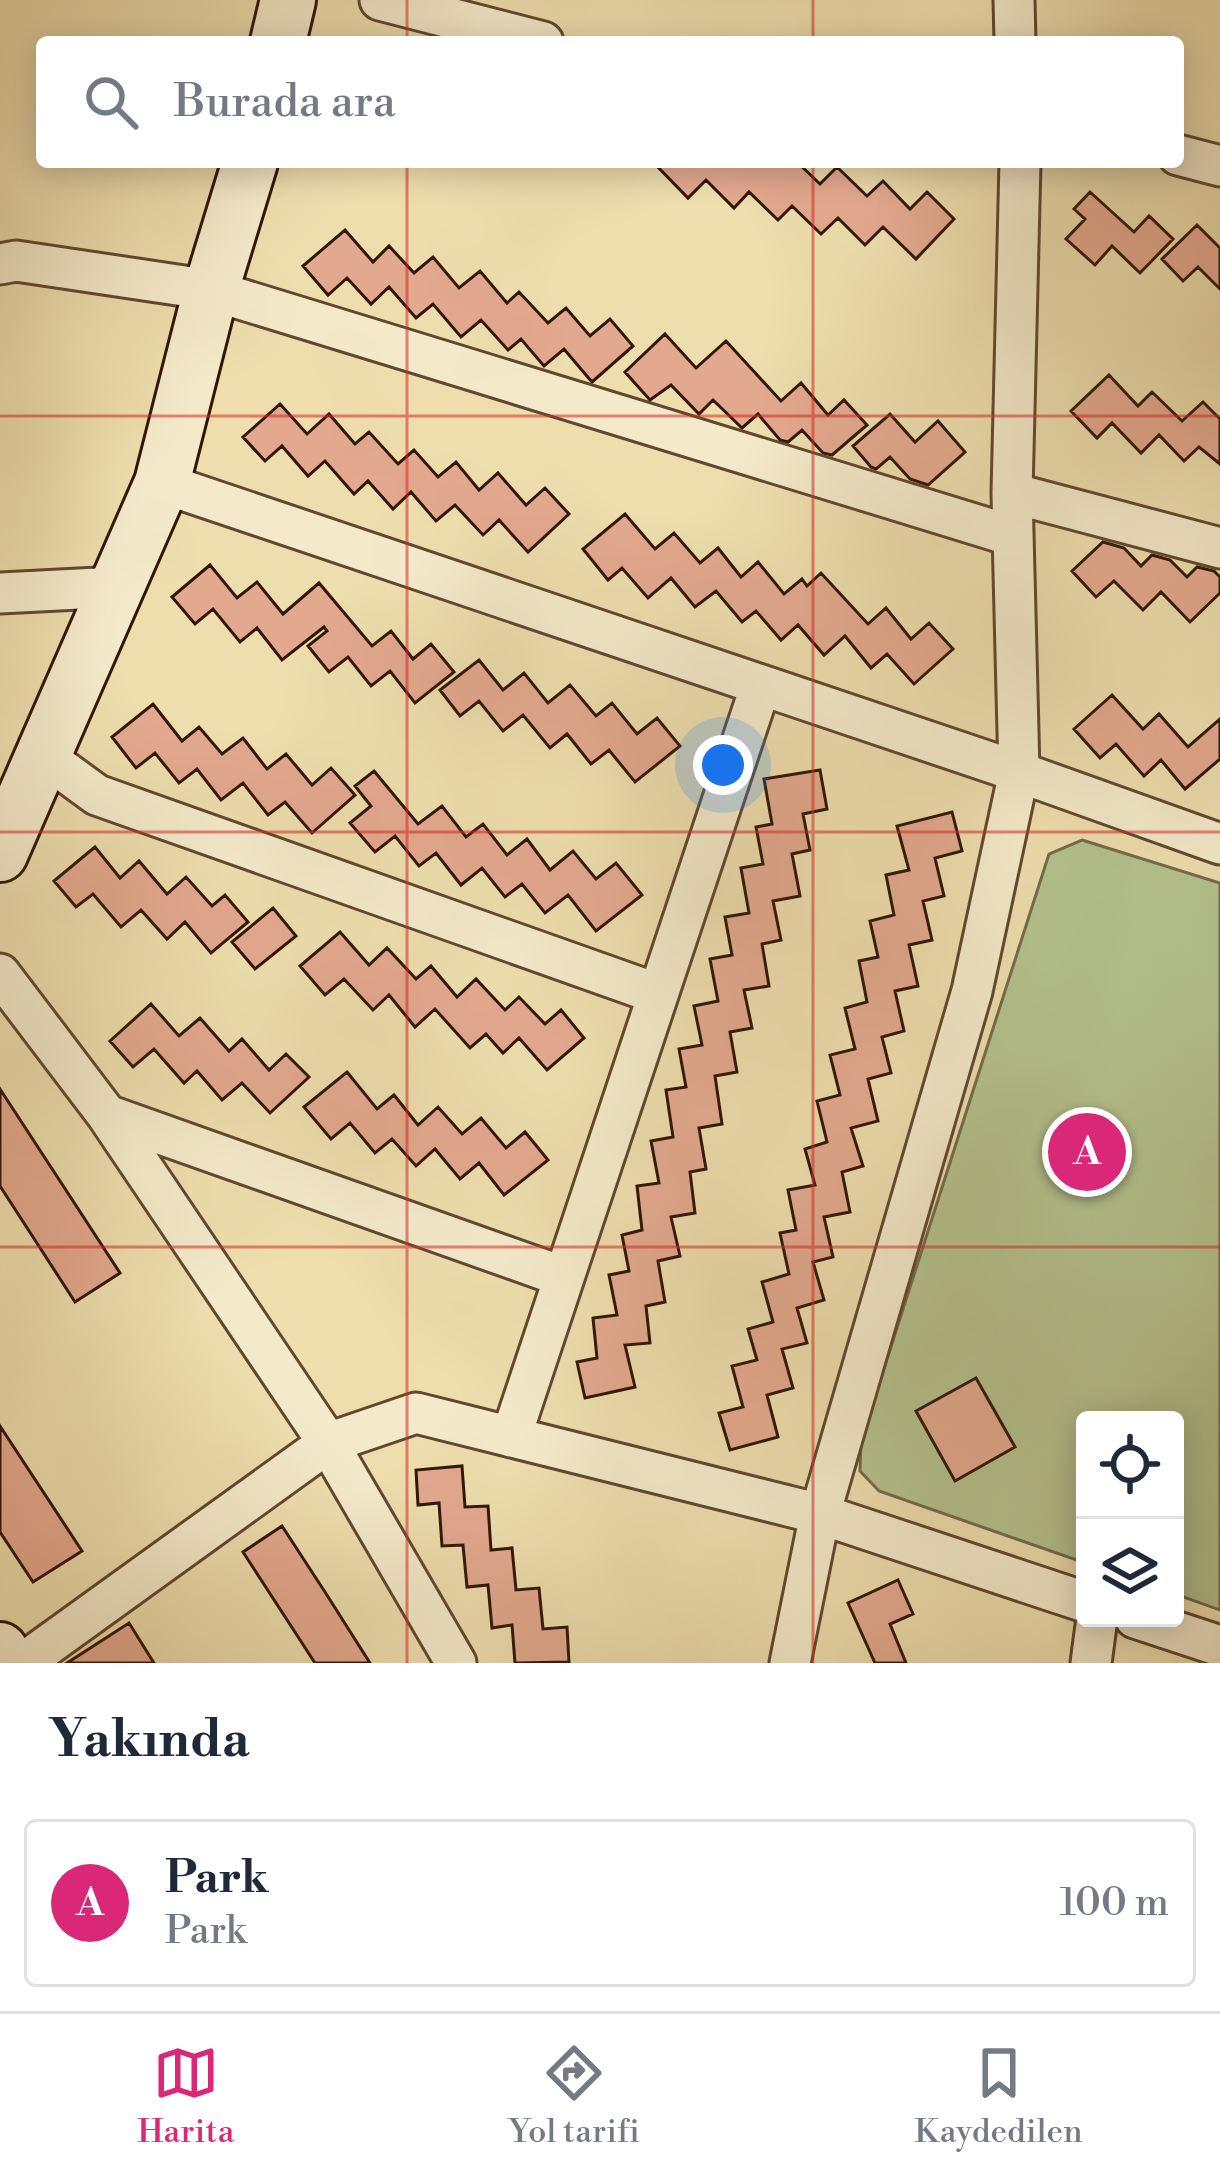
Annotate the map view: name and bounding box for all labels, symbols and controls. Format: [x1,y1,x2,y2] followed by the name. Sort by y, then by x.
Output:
[36,36,1184,168] search box
[78,69,144,135] icon: search
[174,74,396,131] text: Burada ara
[693,735,753,795] your location
[1048,1107,1126,1197] pin: A
[1076,1411,1184,1627] map controls
[1076,1411,1184,1519] button: locate
[1076,1519,1184,1627] button: layers
[48,1709,250,1773] text: Yakında
[165,1850,269,1907] text: Park
[76,1879,104,1928] text: A
[1060,1879,1169,1928] text: 100 m
[165,1907,246,1956] text: Park
[137,2040,234,2153] tab: Harita
[509,2040,640,2153] tab: Yol tarifi
[914,2040,1083,2153] tab: Kaydedilen

